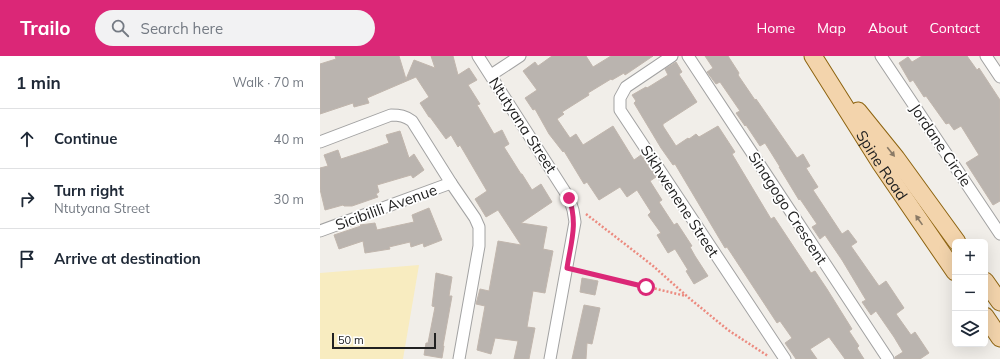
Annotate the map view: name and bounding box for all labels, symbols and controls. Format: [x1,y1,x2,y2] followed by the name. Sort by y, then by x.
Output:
[95,10,375,46] search box
[20,16,71,40] text: Trailo
[109,17,131,39] icon: search
[141,19,223,38] text: Search here
[756,19,795,37] text: Home
[817,19,846,37] text: Map
[868,19,908,37] text: About
[930,19,980,37] text: Contact
[16,72,61,93] text: 1 min
[233,74,304,90] text: Walk · 70 m
[485,74,561,176] street label: Ntutyana Street
[906,100,976,190] street label: Jordane Circle
[852,126,912,203] street label: Spine Road
[16,128,38,150] icon: ahead
[54,129,117,148] text: Continue
[274,131,304,147] text: 40 m
[637,141,723,261] street label: Sikhwenene Street
[887,147,896,158] one-way arrow
[744,148,832,268] street label: Sinagogo Crescent
[333,180,439,234] street label: Sicibilili Avenue
[54,181,124,200] text: Turn right
[16,188,38,210] icon: right
[560,189,578,207] route end
[274,191,304,207] text: 30 m
[54,200,150,216] text: Ntutyana Street
[915,215,923,225] one-way arrow
[952,239,988,347] map controls
[952,239,988,275] button: +
[16,248,38,270] icon: arrive
[54,249,201,268] text: Arrive at destination
[952,275,988,311] button: −
[637,278,655,296] route start
[952,311,988,347] button: layers
[332,331,436,350] scale bar
[338,333,364,347] text: 50 m

